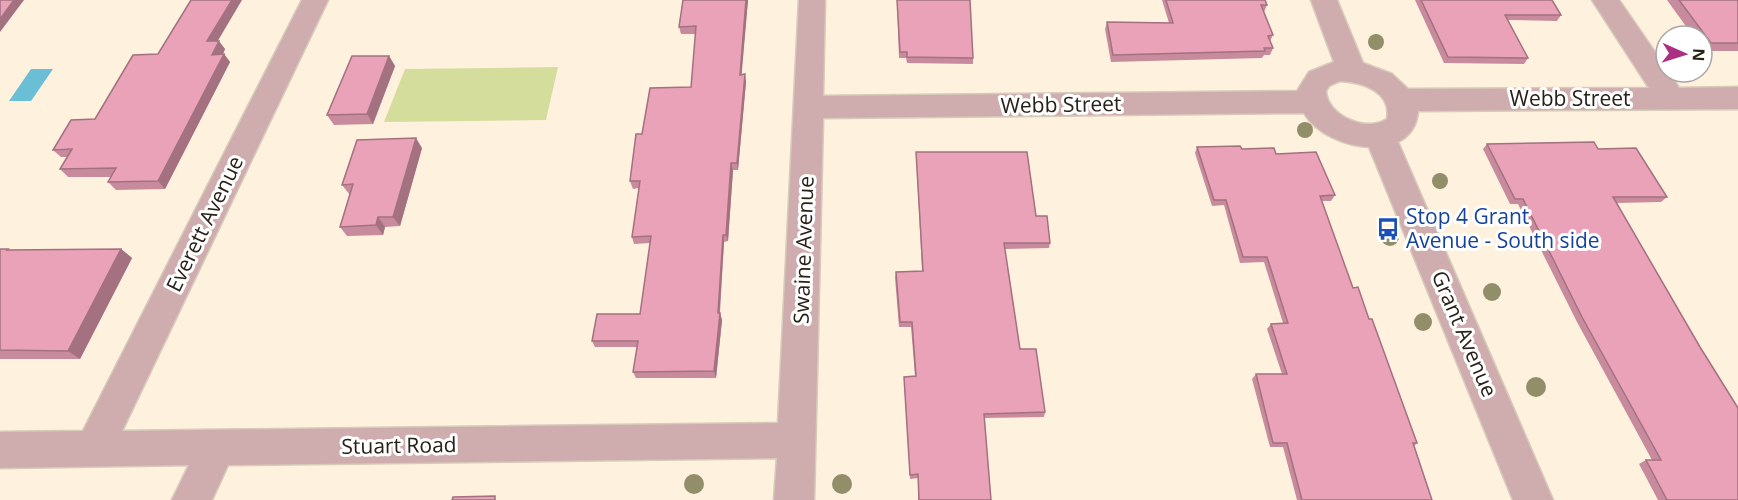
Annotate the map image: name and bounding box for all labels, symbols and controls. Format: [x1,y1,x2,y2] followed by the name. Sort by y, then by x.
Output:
[1654,24,1714,84] north arrow
[1688,48,1710,62] text: N
[1510,84,1631,112] street label: Webb Street
[1000,89,1122,119] street label: Webb Street
[159,151,249,296] street label: Everett Avenue
[786,176,820,324] street label: Swaine Avenue
[1406,202,1600,254] place label: Stop 4 Grant Avenue - South side
[1375,216,1401,242] bus stop icon: Stop 4 Grant Avenue - South side
[1426,266,1504,401] street label: Grant Avenue
[341,430,457,460] street label: Stuart Road

